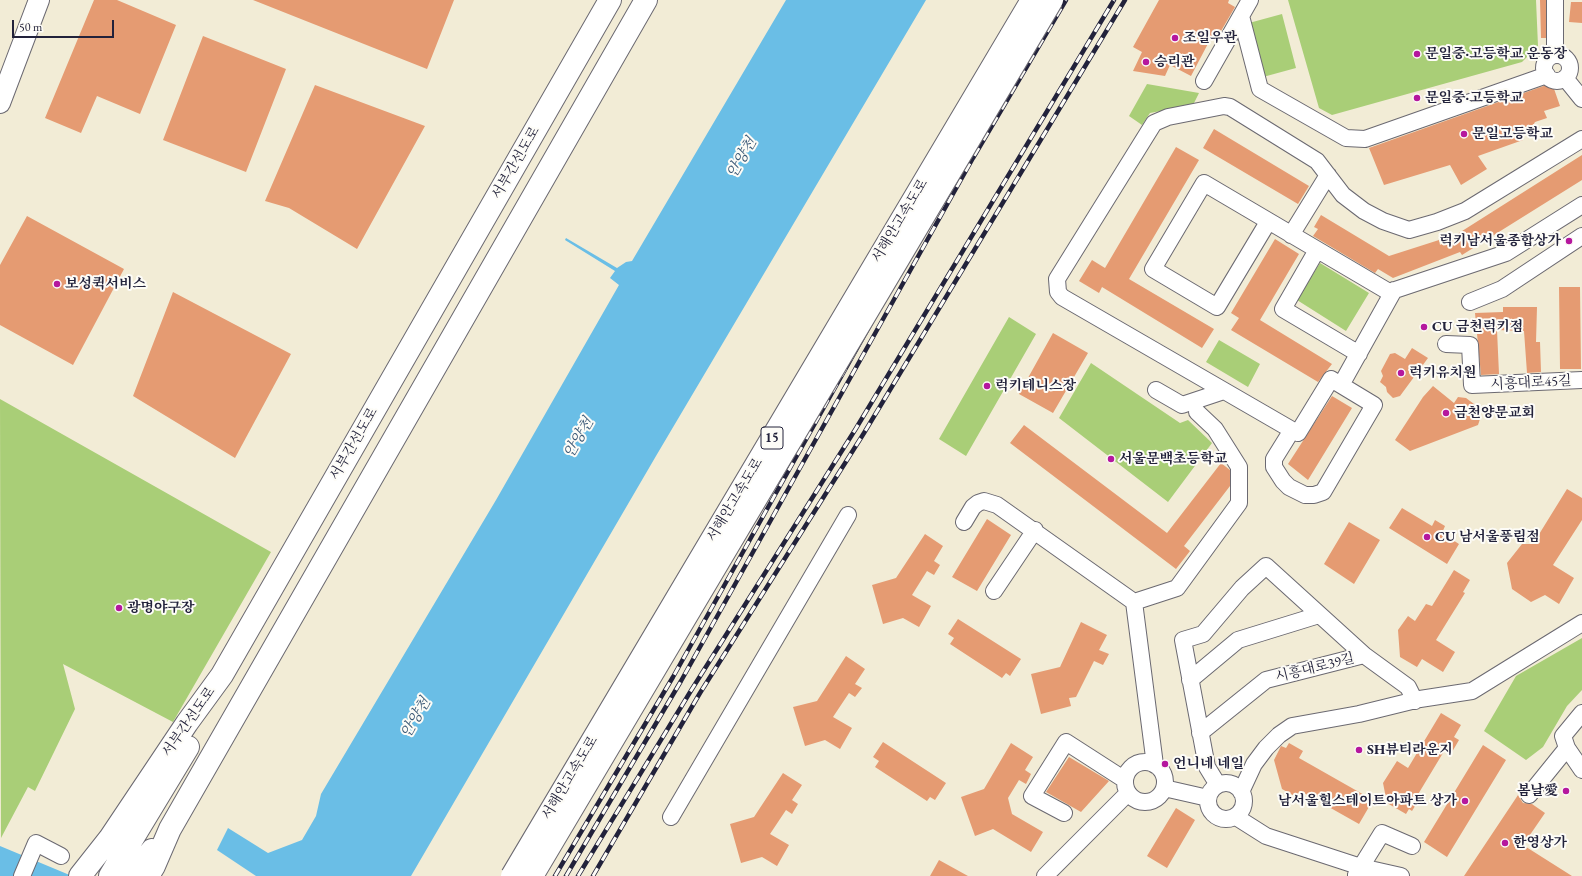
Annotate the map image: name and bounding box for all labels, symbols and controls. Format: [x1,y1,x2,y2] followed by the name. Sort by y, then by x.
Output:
[14,12,116,38] scale bar
[19,19,42,35] text: 50 m
[1183,30,1237,46] place label: 조일우관
[1170,33,1180,43] marker: 조일우관
[1425,46,1567,62] place label: 문일중·고등학교 운동장
[1412,49,1422,59] marker: 문일중·고등학교 운동장
[1154,54,1195,70] place label: 승리관
[1141,57,1151,67] marker: 승리관
[1425,90,1523,106] place label: 문일중·고등학교
[1412,93,1422,103] marker: 문일중·고등학교
[488,124,544,202] street label: 서부간선도로
[1472,126,1553,142] place label: 문일고등학교
[1459,129,1469,139] marker: 문일고등학교
[723,135,761,181] water label: 안양천
[868,176,932,266] street label: 서해안고속도로
[1439,233,1561,249] place label: 럭키남서울종합상가
[1564,236,1574,246] marker: 럭키남서울종합상가
[65,276,146,292] place label: 보성퀵서비스
[52,279,62,289] marker: 보성퀵서비스
[1432,319,1523,335] place label: CU 금천럭키점
[1419,322,1429,332] marker: CU 금천럭키점
[1409,365,1477,381] place label: 럭키유치원
[1396,368,1406,378] marker: 럭키유치원
[1490,372,1572,394] street label: 시흥대로45길
[995,378,1076,394] place label: 럭키테니스장
[982,381,992,391] marker: 럭키테니스장
[326,405,382,483] street label: 서부간선도로
[1454,405,1535,421] place label: 금천양문교회
[1441,408,1451,418] marker: 금천양문교회
[560,415,598,461] water label: 안양천
[761,427,783,449] road number: 15
[1119,451,1227,467] place label: 서울문백초등학교
[1106,454,1116,464] marker: 서울문백초등학교
[703,455,767,545] street label: 서해안고속도로
[1435,529,1540,545] place label: CU 남서울풍림점
[1422,532,1432,542] marker: CU 남서울풍림점
[127,600,195,616] place label: 광명야구장
[114,603,124,613] marker: 광명야구장
[1274,650,1356,686] street label: 시흥대로39길
[159,684,219,760] street label: 서부간선도로
[397,695,435,741] water label: 안양천
[538,733,602,823] street label: 서해안고속도로
[1367,742,1453,758] place label: SH뷰티라운지
[1354,745,1364,755] marker: SH뷰티라운지
[1173,756,1244,772] place label: 언니네 네일
[1160,759,1170,769] marker: 언니네 네일
[1517,783,1558,799] place label: 봄날愛
[1561,786,1571,796] marker: 봄날愛
[1278,793,1457,809] place label: 남서울힐스테이트아파트 상가
[1460,796,1470,806] marker: 남서울힐스테이트아파트 상가
[1513,835,1567,851] place label: 한영상가
[1500,838,1510,848] marker: 한영상가

